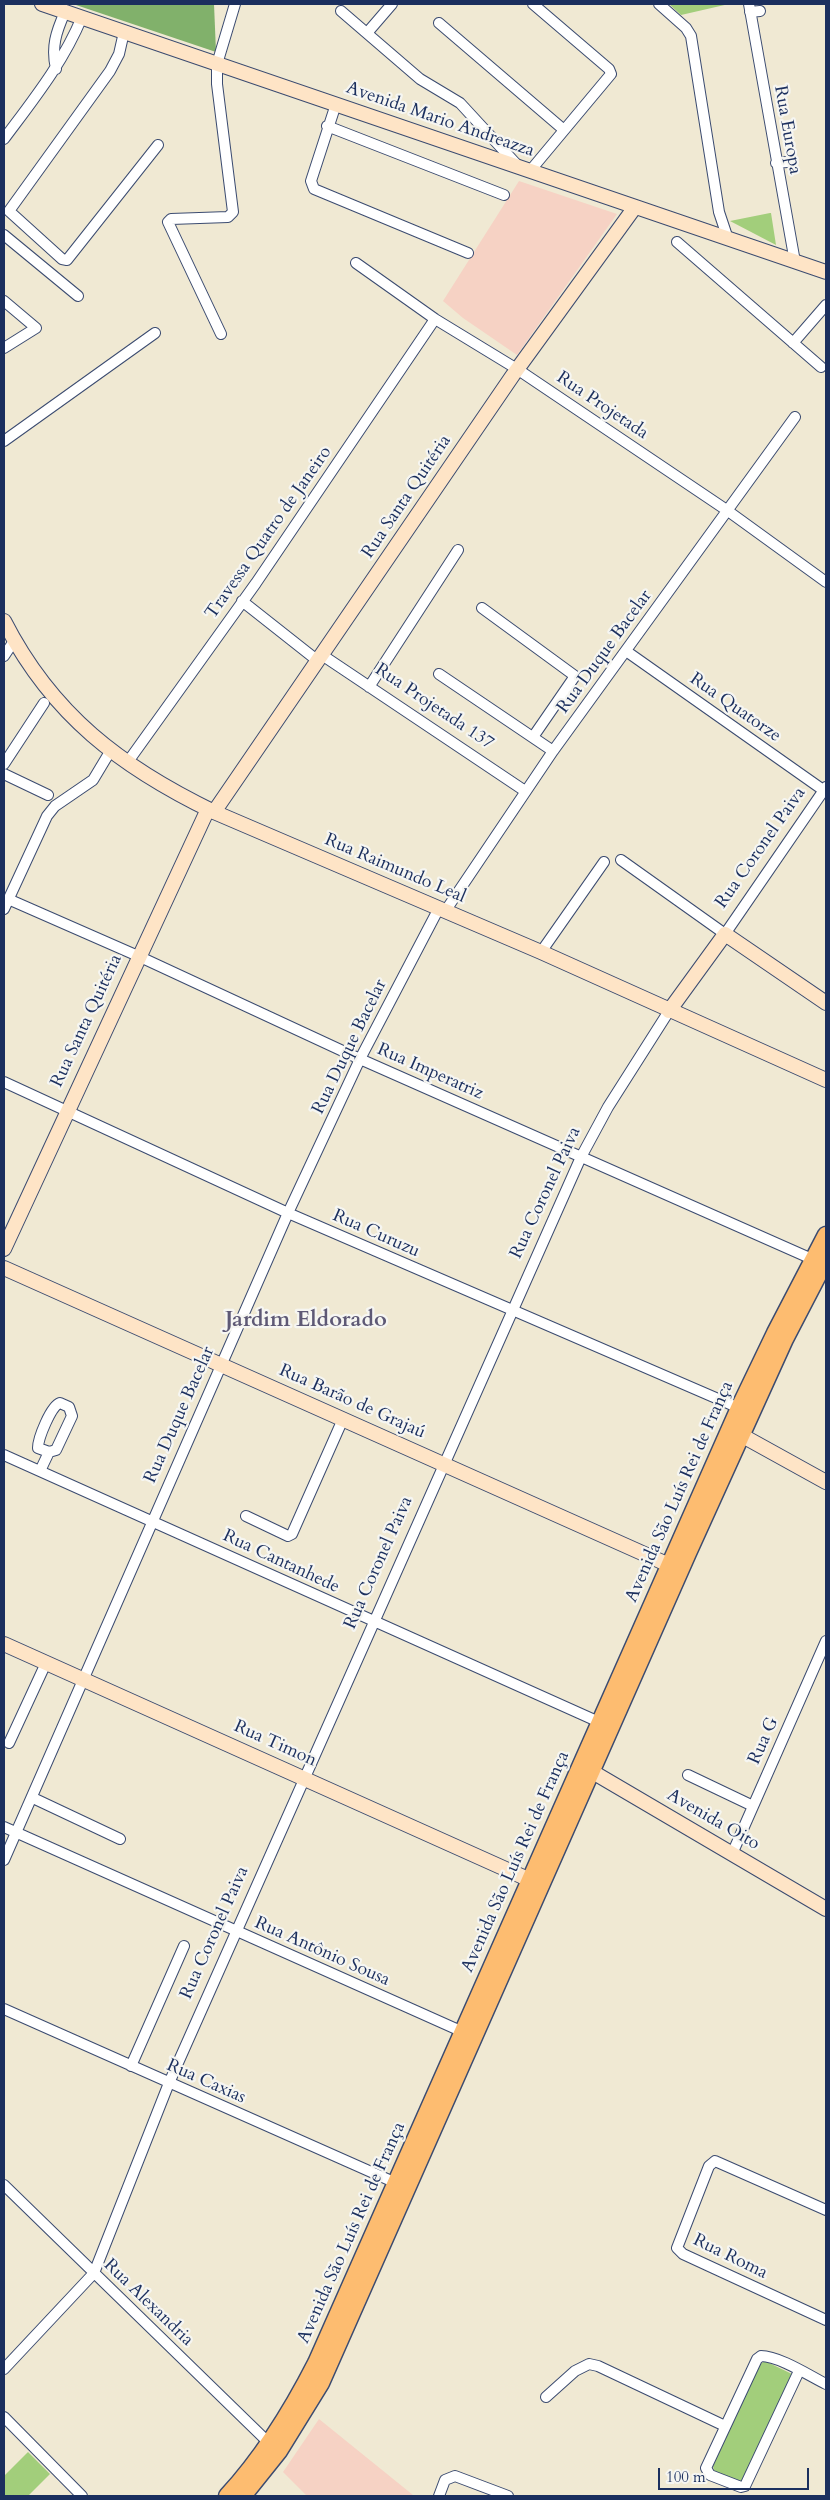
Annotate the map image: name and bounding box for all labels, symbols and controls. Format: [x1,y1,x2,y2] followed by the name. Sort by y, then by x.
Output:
[343,78,537,162] street label: Avenida Mario Andreazza
[769,84,805,176] street label: Rua Europa
[552,367,652,445] street label: Rua Projetada
[358,431,456,563] street label: Rua Santa Quitéria
[201,443,337,623] street label: Travessa Quatro de Janeiro
[553,586,657,718] street label: Rua Duque Bacelar
[371,659,497,755] street label: Rua Projetada 137
[685,669,785,747] street label: Rua Quatorze
[711,783,811,913] street label: Rua Coronel Paiva
[321,830,469,908] street label: Rua Raimundo Leal
[47,951,127,1091] street label: Rua Santa Quitéria
[308,976,392,1118] street label: Rua Duque Bacelar
[374,1039,486,1105] street label: Rua Imperatriz
[506,1124,586,1262] street label: Rua Coronel Paiva
[329,1205,423,1263] street label: Rua Curuzu
[225,1308,387,1334] district label: Jardim Eldorado
[140,1343,220,1487] street label: Rua Duque Bacelar
[276,1360,428,1444] street label: Rua Barão de Grajaú
[621,1378,739,1606] street label: Avenida São Luís Rei de França
[340,1493,418,1633] street label: Rua Coronel Paiva
[219,1526,343,1598] street label: Rua Cantanhede
[744,1714,784,1768] street label: Rua G
[230,1716,320,1772] street label: Rua Timon
[457,1748,575,1976] street label: Avenida São Luís Rei de França
[663,1785,763,1855] street label: Avenida Oito
[176,1863,254,2003] street label: Rua Coronel Paiva
[251,1913,393,1991] street label: Rua Antônio Sousa
[163,2055,249,2109] street label: Rua Caxias
[293,2119,411,2347] street label: Avenida São Luís Rei de França
[689,2230,771,2284] street label: Rua Roma
[99,2255,197,2351] street label: Rua Alexandria
[660,2458,811,2490] scale bar
[666,2467,706,2487] text: 100 m

